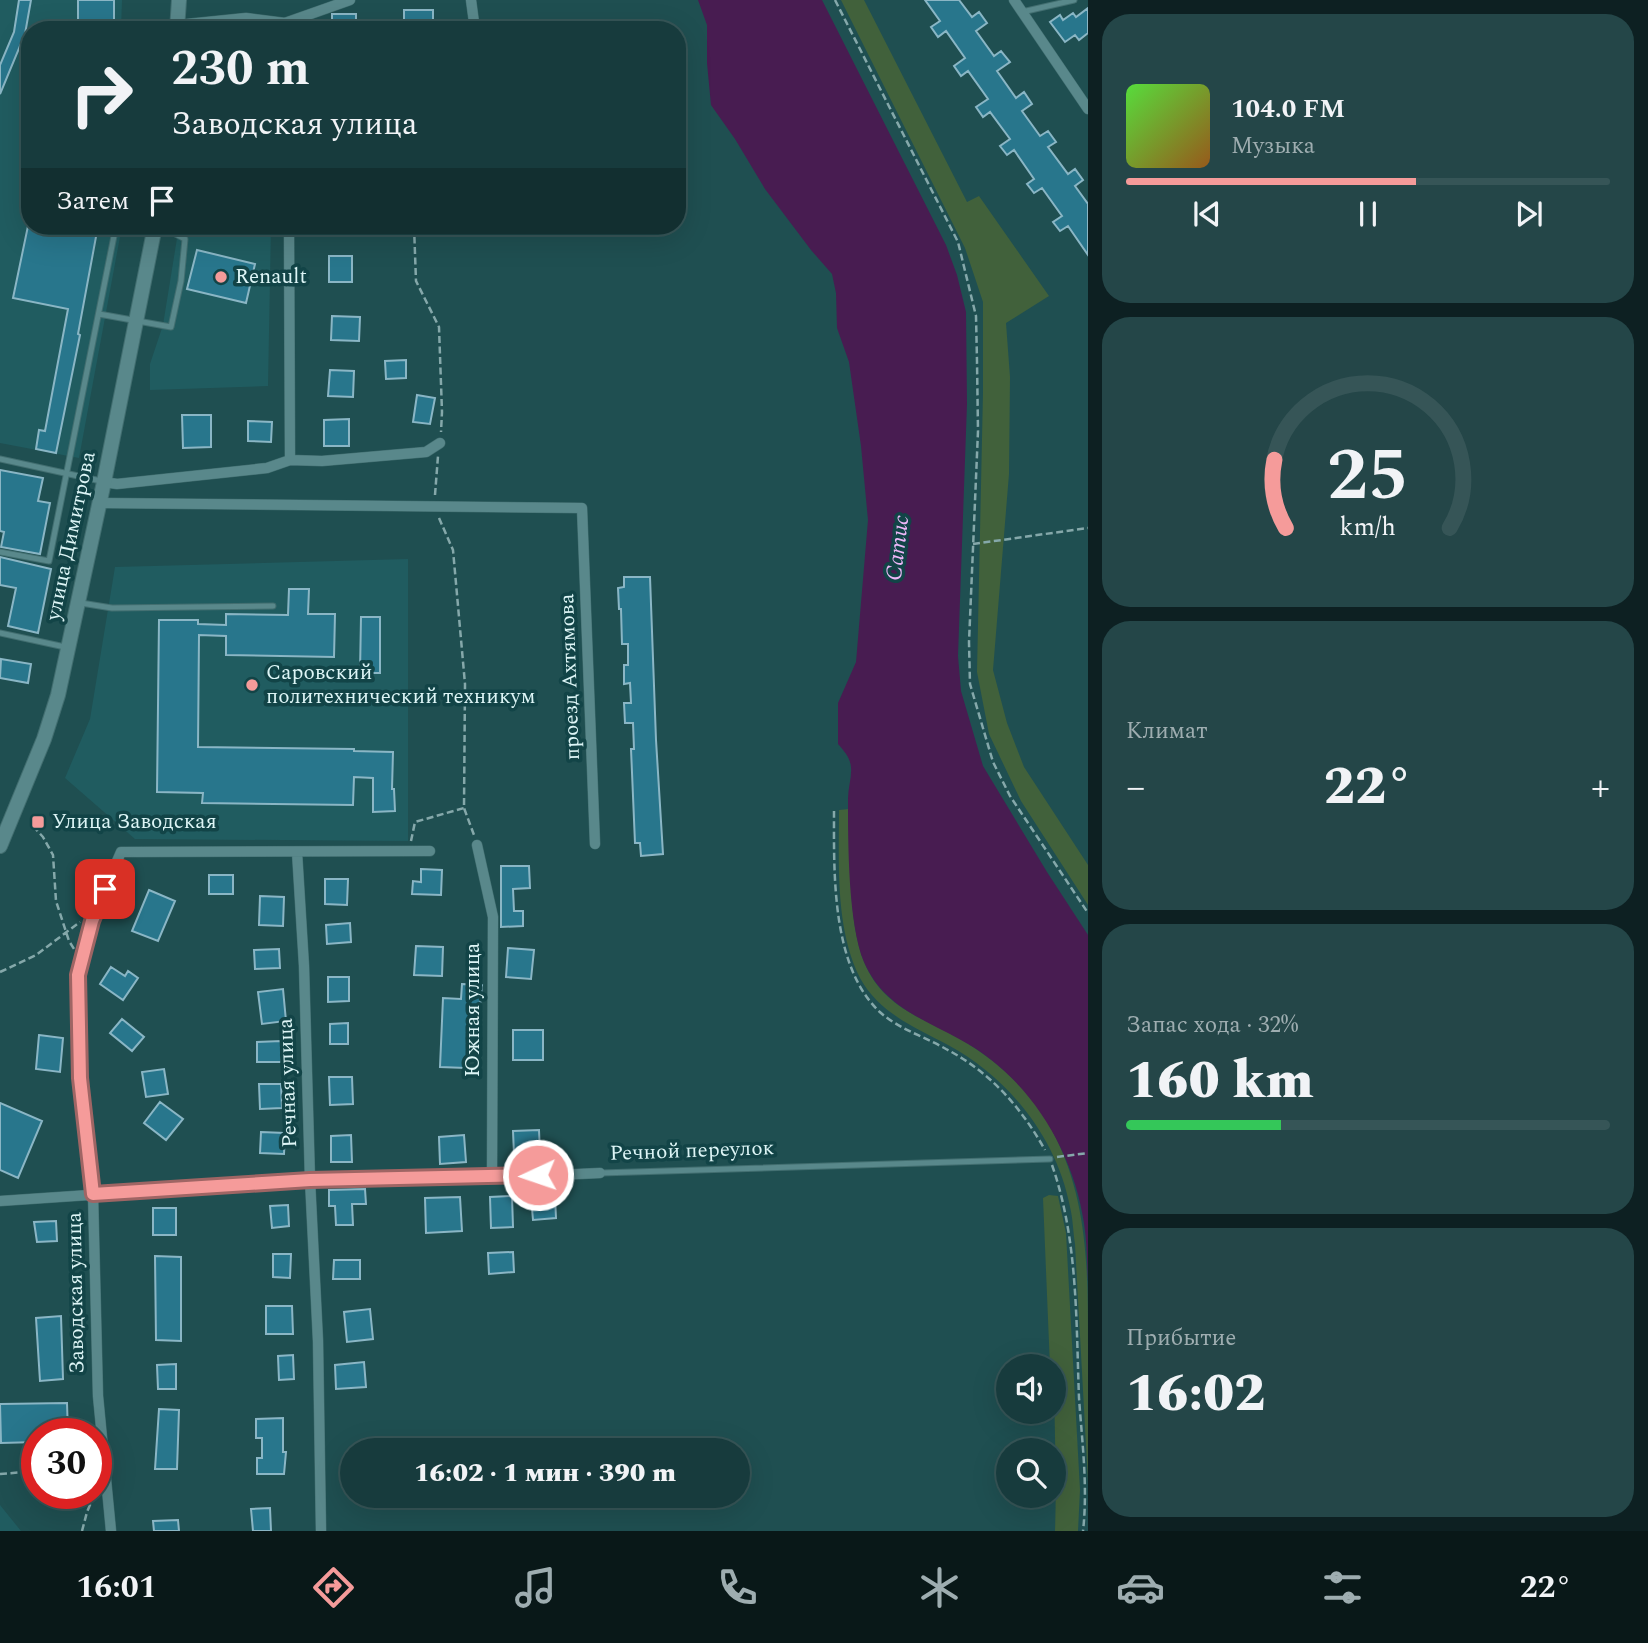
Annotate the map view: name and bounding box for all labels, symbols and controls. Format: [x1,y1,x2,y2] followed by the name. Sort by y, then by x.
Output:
[171,32,310,107] text: 230 m
[56,49,147,140] icon: right
[1231,89,1345,129] text: 104.0 FM
[171,100,418,149] text: Заводская улица
[1231,129,1315,164] text: Музыка
[56,181,129,221] text: Затем
[143,182,181,220] icon: arrive
[1188,195,1226,233] icon: previous
[1349,195,1387,233] icon: pause
[1510,195,1548,233] icon: next
[235,261,307,293] place label: Renault
[213,269,229,285] marker: Renault
[1327,422,1409,533] text: 25
[37,448,105,625] street label: улица Димитрова
[1340,509,1396,547] text: km/h
[877,513,919,583] water label: Сатис
[551,592,589,761] street label: проезд Ахтямова
[266,657,536,713] place label: Саровский политехнический техникум
[244,677,260,693] marker: Саровский политехнический техникум
[1126,714,1208,749] text: Климат
[1324,748,1412,827] text: 22°
[1126,759,1145,817] text: −
[1591,759,1610,817] text: +
[52,806,217,838] place label: Улица Заводская
[30,814,46,830] marker: Улица Заводская
[75,859,135,919] pin
[86,870,124,908] icon: arrive
[457,942,489,1077] street label: Южная улица
[1126,1008,1298,1043] text: Запас хода · 32%
[270,1017,306,1148] street label: Речная улица
[1126,1042,1314,1121] text: 160 km
[609,1132,775,1170] street label: Речной переулок
[501,1138,575,1212] position arrow
[59,1211,93,1374] street label: Заводская улица
[1126,1321,1237,1356] text: Прибытие
[996,1354,1066,1508] map controls
[996,1354,1066,1424] button: sound
[1126,1355,1265,1434] text: 16:02
[21,1418,112,1509] speed limit sign: 30
[996,1438,1066,1508] button: search
[414,1453,676,1493] text: 16:02 · 1 мин · 390 m
[76,1563,157,1612] text: 16:01
[309,1563,358,1612] icon: directions
[511,1563,560,1612] icon: music
[713,1563,762,1612] icon: phone
[915,1563,964,1612] icon: climate
[1116,1563,1165,1612] icon: car
[1318,1563,1367,1612] icon: filters
[1520,1563,1572,1612] text: 22°

